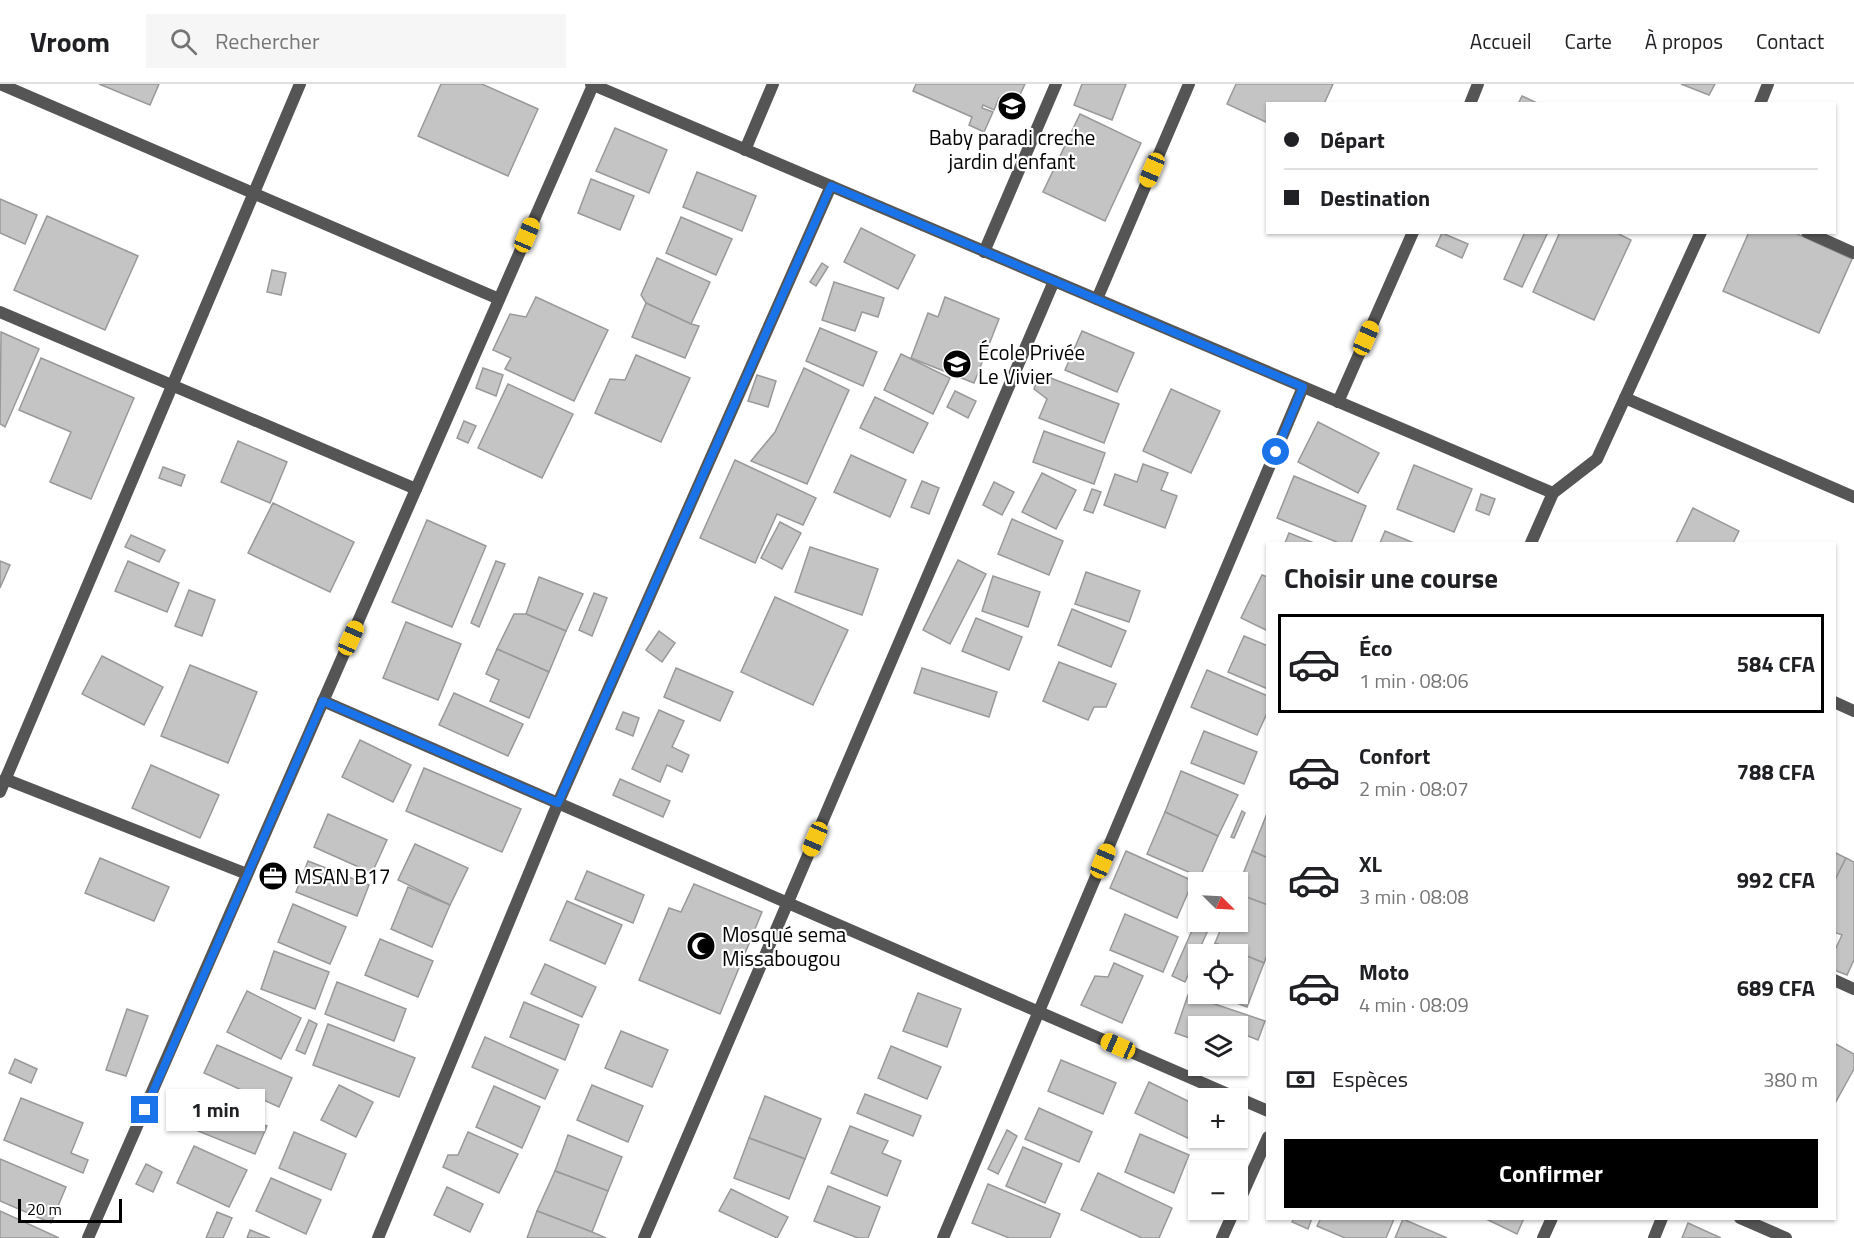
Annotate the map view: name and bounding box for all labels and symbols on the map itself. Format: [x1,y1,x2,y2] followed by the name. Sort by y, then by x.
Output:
[996,90,1028,122] school or university icon: Baby paradi creche jardin d'enfant
[929,121,1095,177] place label: Baby paradi creche jardin d'enfant
[1137,150,1167,190] car
[512,215,542,255] car
[1350,318,1382,358] car
[978,336,1085,392] place label: École Privée Le Vivier
[941,348,973,380] school or university icon: École Privée Le Vivier
[1262,438,1289,465] route start
[335,618,367,658] car
[800,819,830,859] car
[1088,841,1118,881] car
[257,860,289,892] office icon: MSAN B17
[294,860,391,892] place label: MSAN B17
[1188,872,1248,932] north arrow
[722,918,847,974] place label: Mosqué sema Missabougou
[685,930,717,962] mosque icon: Mosqué sema Missabougou
[1098,1030,1138,1062] car
[166,1089,265,1131] callout: 1 min
[131,1096,158,1123] route end
[18,1196,122,1224] scale bar

